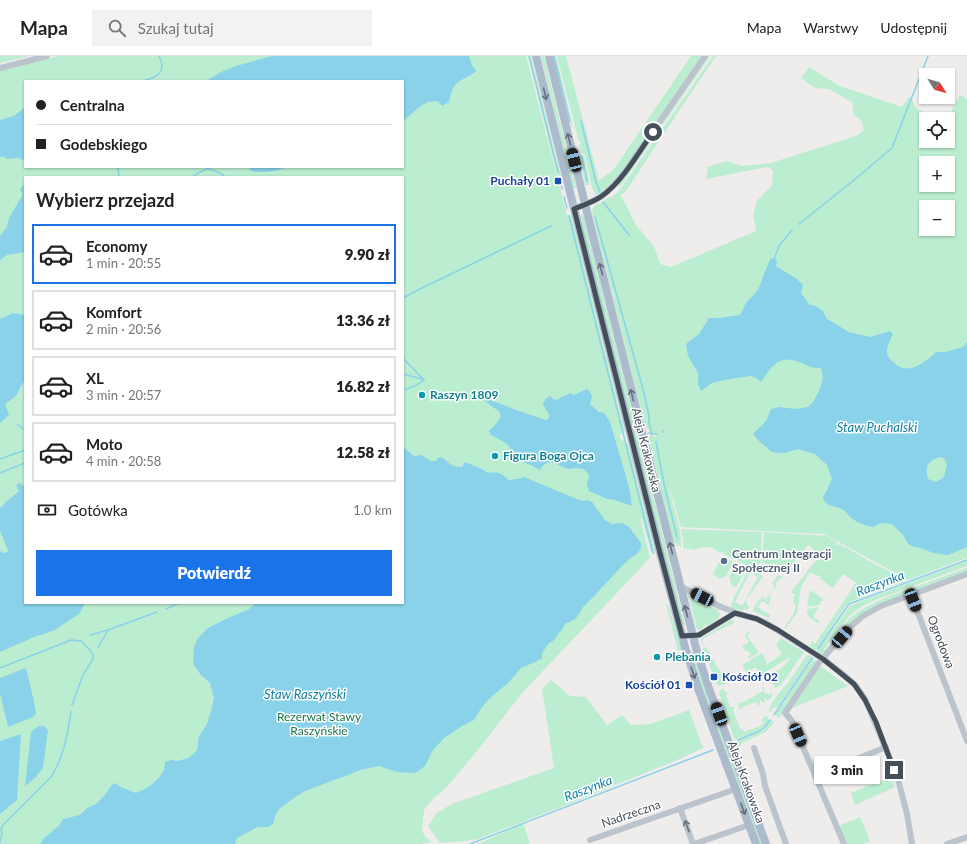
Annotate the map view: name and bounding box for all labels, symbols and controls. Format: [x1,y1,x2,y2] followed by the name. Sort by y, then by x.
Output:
[92,10,372,46] search box
[20,16,68,39] text: Mapa
[106,17,128,39] icon: search
[138,19,214,37] text: Szukaj tutaj
[747,19,781,36] text: Mapa
[803,19,858,36] text: Warstwy
[880,19,947,36] text: Udostępnij
[919,68,955,104] north arrow
[919,68,955,236] map controls
[542,87,550,100] one-way arrow
[60,96,125,114] text: Centralna
[919,112,955,148] button: locate
[644,123,662,141] route start
[565,132,573,145] one-way arrow
[60,135,147,153] text: Godebskiego
[565,147,583,173] car
[919,156,955,192] button: +
[490,173,550,188] place label: Puchały 01
[553,176,563,186] marker: Puchały 01
[36,189,175,211] text: Wybierz przejazd
[919,200,955,236] button: −
[38,236,74,272] icon: car
[86,237,147,255] text: Economy
[345,245,390,263] text: 9.90 zł
[86,255,161,271] text: 1 min · 20:55
[597,263,604,276] one-way arrow
[38,302,74,338] icon: car
[86,303,142,321] text: Komfort
[336,311,390,329] text: 13.36 zł
[86,321,161,337] text: 2 min · 20:56
[38,368,74,404] icon: car
[86,369,104,387] text: XL
[336,377,390,395] text: 16.82 zł
[86,387,161,403] text: 3 min · 20:57
[430,387,498,402] place label: Raszyn 1809
[628,389,636,402] one-way arrow
[417,390,427,400] marker: Raszyn 1809
[629,406,664,494] street label: Aleja Krakowska
[837,419,917,435] water label: Staw Puchalski
[38,434,74,470] icon: car
[86,435,123,453] text: Moto
[336,443,390,461] text: 12.58 zł
[503,448,594,463] place label: Figura Boga Ojca
[490,451,500,461] marker: Figura Boga Ojca
[86,453,161,469] text: 4 min · 20:58
[36,499,58,521] icon: cash
[68,501,128,519] text: Gotówka
[353,502,392,518] text: 1.0 km
[666,542,674,555] one-way arrow
[732,546,831,575] place label: Centrum Integracji Społecznej II
[36,550,392,596] button: Potwierdź
[719,556,729,566] marker: Centrum Integracji Społecznej II
[854,566,907,599] water label: Raszynka
[689,586,715,608] car
[903,587,923,613] car
[682,605,690,618] one-way arrow
[925,613,958,670] street label: Ogrodowa
[830,624,854,650] car
[665,649,711,664] place label: Plebania
[652,652,662,662] marker: Plebania
[690,666,697,679] one-way arrow
[722,669,778,684] place label: Kościół 02
[709,672,719,682] marker: Kościół 02
[625,677,681,692] place label: Kościół 01
[684,680,694,690] marker: Kościół 01
[264,686,346,702] water label: Staw Raszyński
[709,701,729,727] car
[277,709,362,738] park label: Rezerwat Stawy Raszyńskie
[788,722,808,748] car
[725,739,768,825] street label: Aleja Krakowska
[814,756,880,784] callout: 3 min
[885,761,903,779] route end
[831,762,863,778] text: 3 min
[562,771,615,804] water label: Raszynka
[599,796,662,831] street label: Nadrzeczna
[739,802,747,814] one-way arrow
[682,821,690,833] one-way arrow

